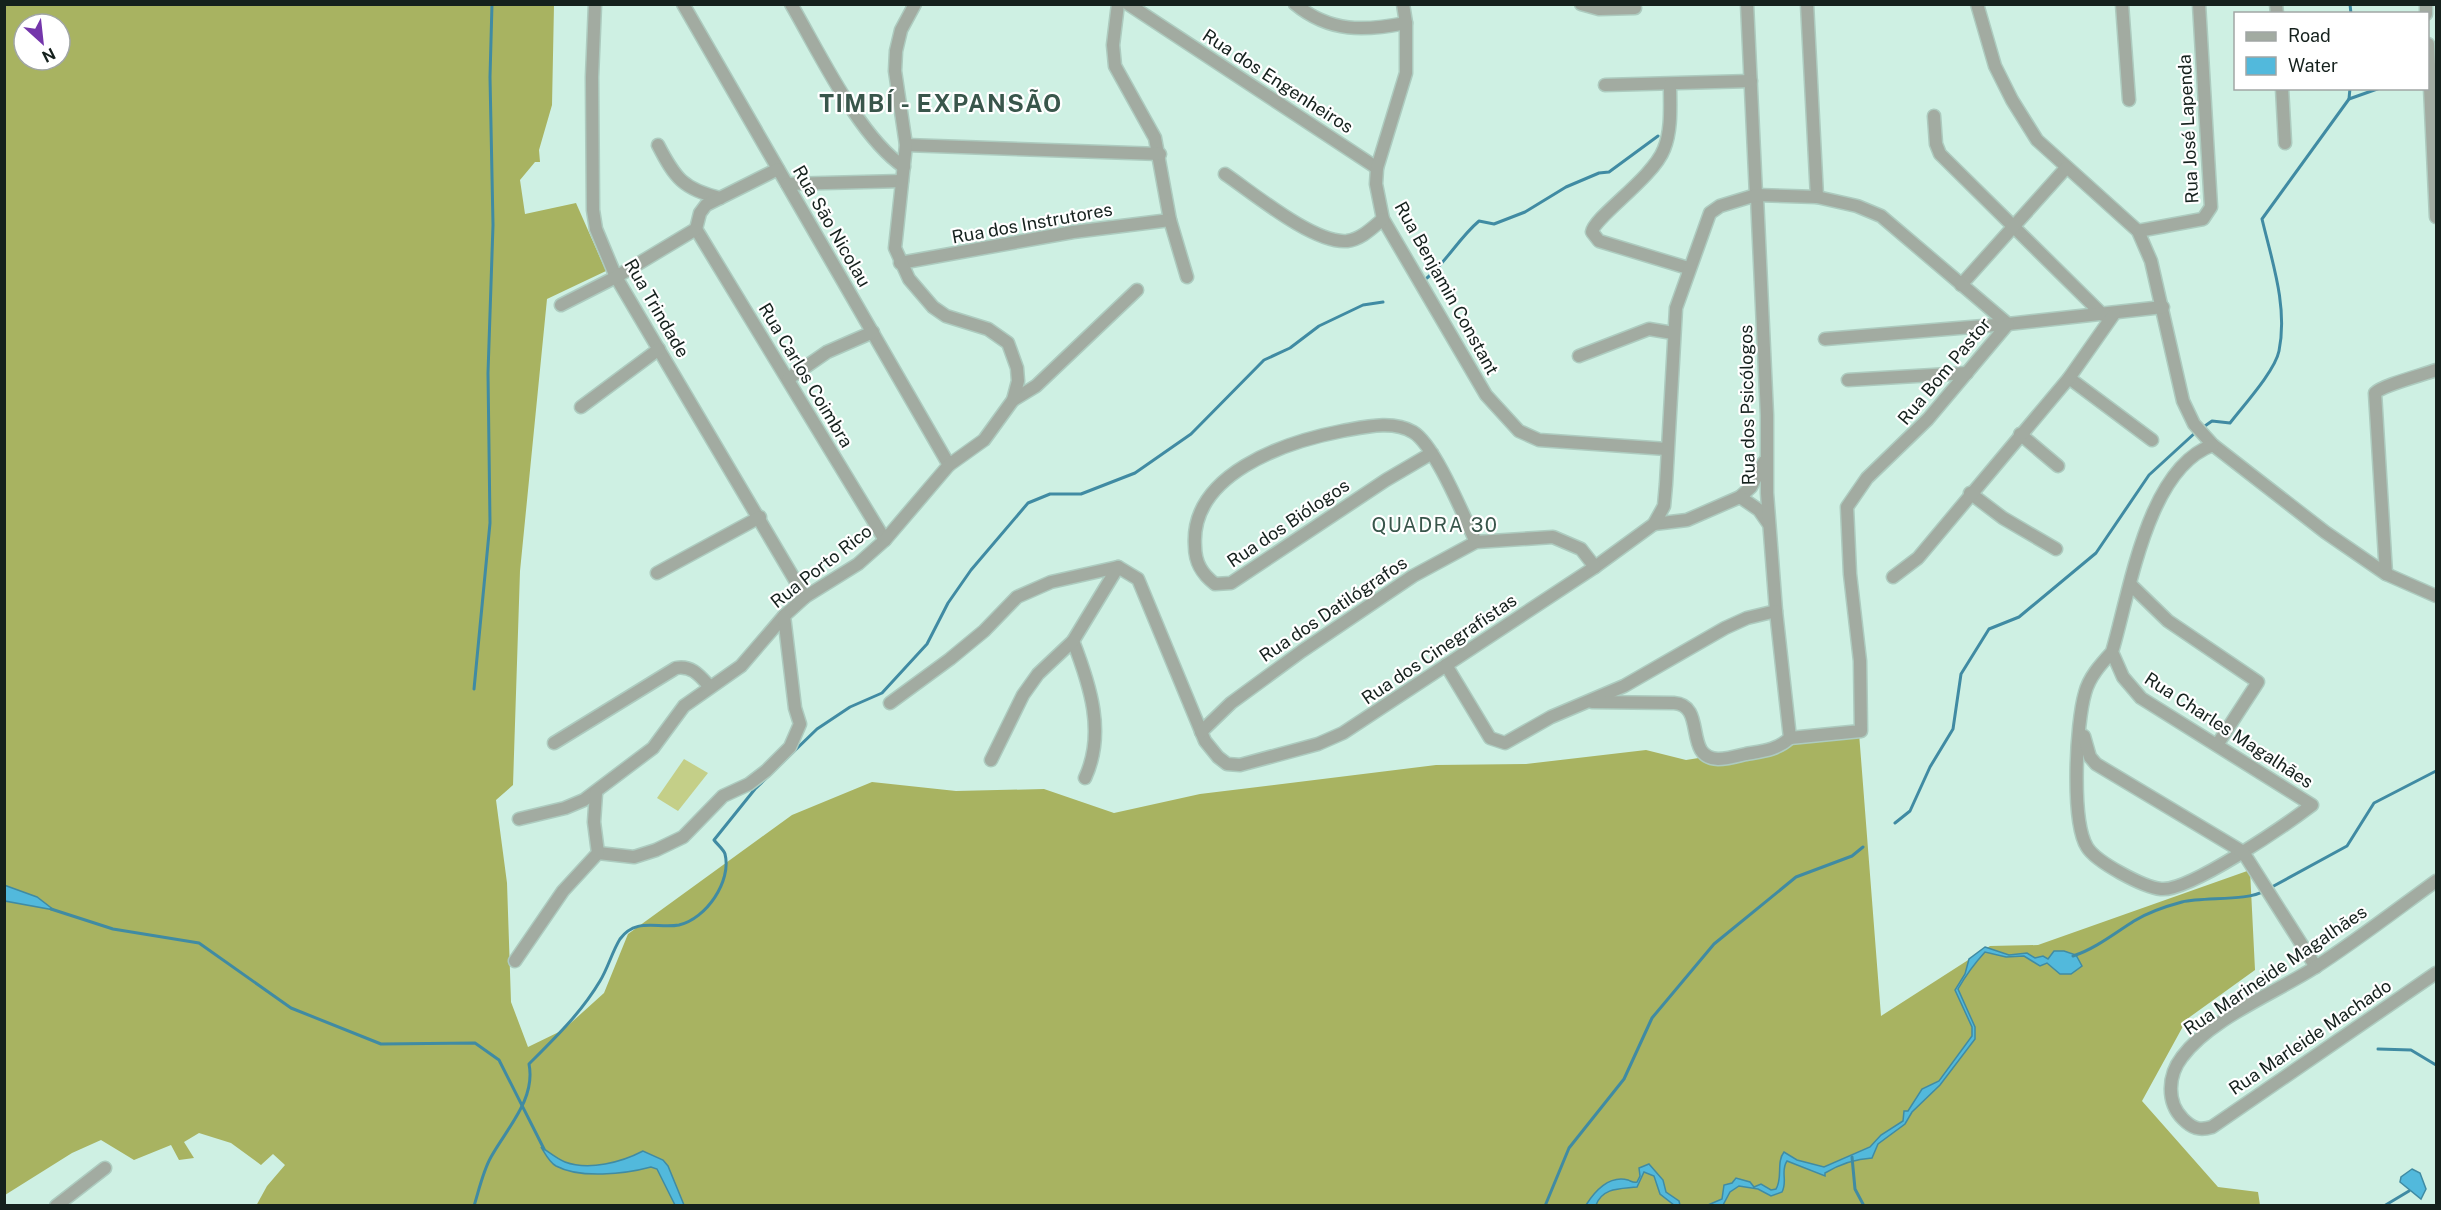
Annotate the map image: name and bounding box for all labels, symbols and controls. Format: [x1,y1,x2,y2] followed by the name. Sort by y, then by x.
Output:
[12,12,72,72] north arrow
[2234,12,2429,90] legend
[1199,25,1357,137] street label: Rua dos Engenheiros
[2288,25,2331,46] text: Road
[39,44,58,66] text: N
[2174,54,2202,204] street label: Rua José Lapenda
[2288,55,2338,76] text: Water
[819,88,1063,117] district label: TIMBÍ - EXPANSÃO
[789,161,875,291] street label: Rua São Nicolau
[1391,198,1503,378] street label: Rua Benjamin Constant
[950,199,1114,247] street label: Rua dos Instrutores
[620,255,694,361] street label: Rua Trindade
[755,299,857,451] street label: Rua Carlos Coimbra
[1893,313,1995,429] street label: Rua Bom Pastor
[1735,324,1759,486] street label: Rua dos Psicólogos
[1223,474,1353,572] street label: Rua dos Biólogos
[1372,513,1498,537] district label: QUADRA 30
[766,520,876,612] street label: Rua Porto Rico
[1255,552,1411,666] street label: Rua dos Datilógrafos
[1358,589,1520,709] street label: Rua dos Cinegrafistas
[2141,668,2317,792] street label: Rua Charles Magalhães
[2180,901,2370,1039] street label: Rua Marineide Magalhães
[2225,975,2395,1099] street label: Rua Marleide Machado

